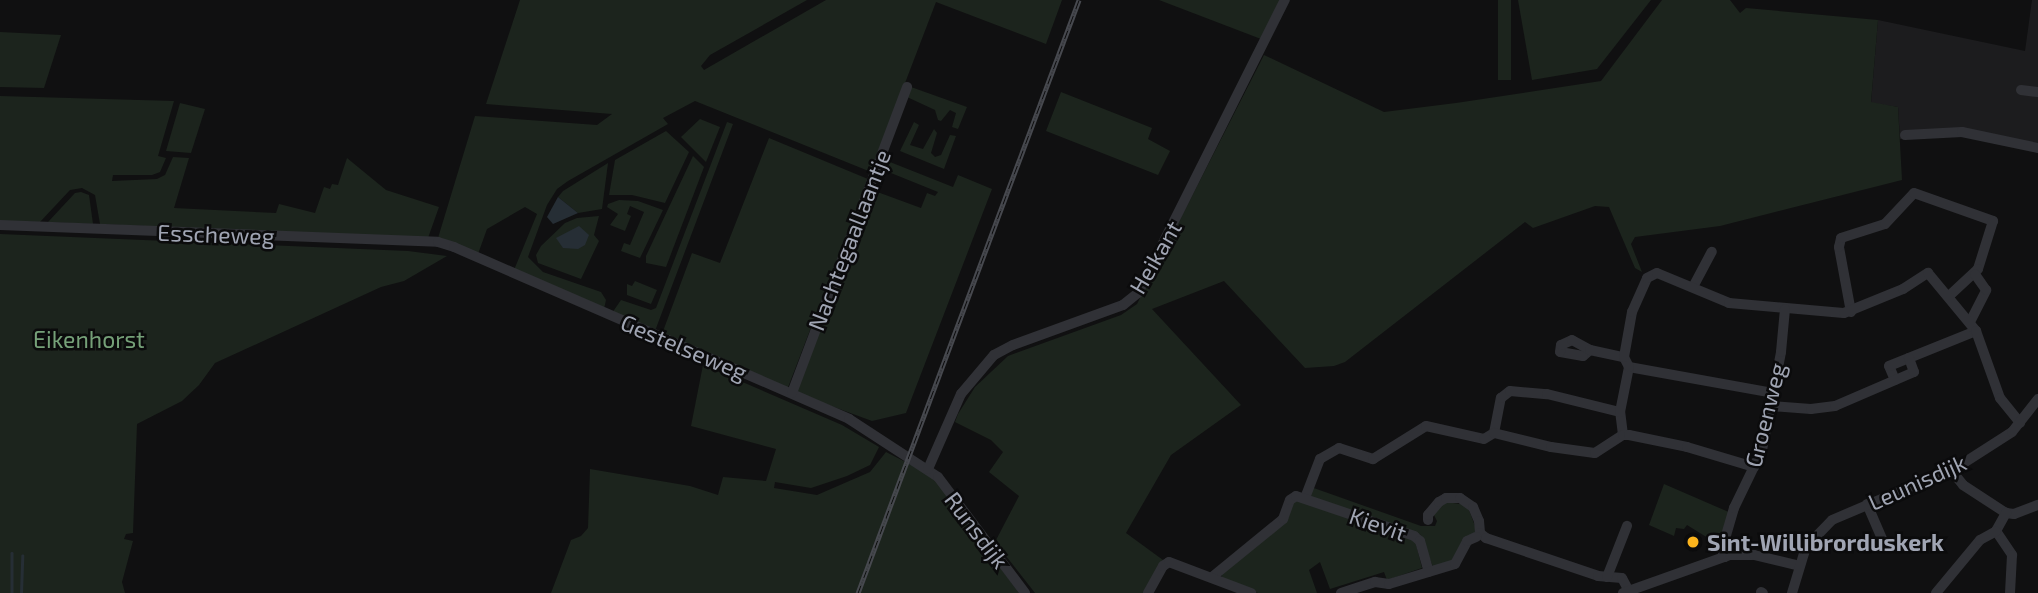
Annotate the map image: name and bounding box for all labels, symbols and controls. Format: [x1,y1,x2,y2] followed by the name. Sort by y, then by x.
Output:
[802,146,896,334] street label: Nachtegaallaantje
[1123,216,1187,298] street label: Heikant
[157,218,275,250] street label: Esscheweg
[617,308,751,386] street label: Gestelseweg
[33,325,145,353] park label: Eikenhorst
[1739,360,1791,470] street label: Groenweg
[1864,448,1970,516] street label: Leunisdijk
[939,486,1015,574] street label: Runsdijk
[1346,501,1410,547] street label: Kievit
[1707,528,1944,556] place label: Sint-Willibrorduskerk
[1685,534,1701,550] marker: Sint-Willibrorduskerk

